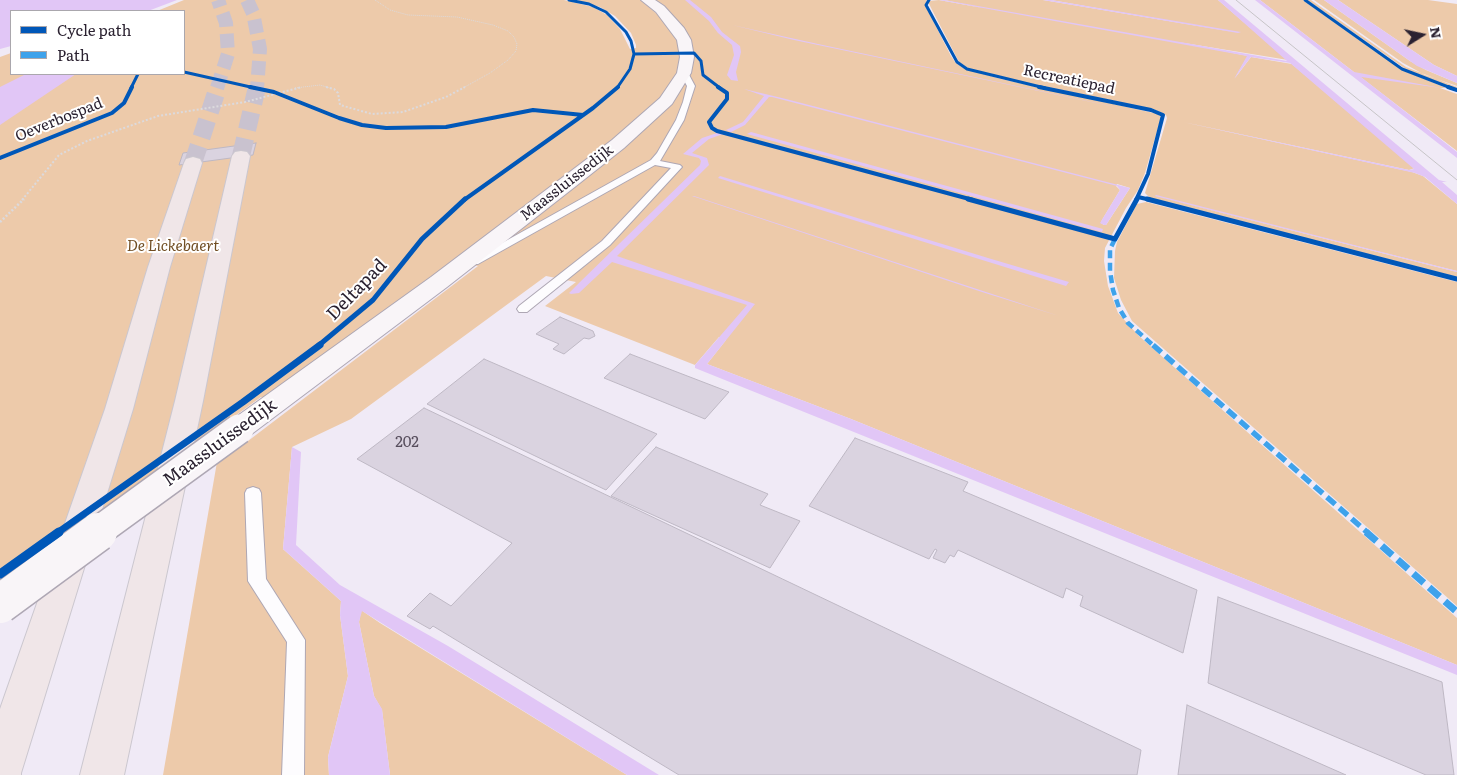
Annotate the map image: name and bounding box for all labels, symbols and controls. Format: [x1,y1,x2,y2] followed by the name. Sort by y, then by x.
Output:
[10,10,185,75] legend
[1397,10,1447,60] north arrow
[57,18,131,41] text: Cycle path
[1426,25,1448,40] text: N
[57,43,90,66] text: Path
[1022,62,1116,98] street label: Recreatiepad
[13,94,105,146] street label: Oeverbospad
[517,141,617,225] street label: Maassluissedijk
[127,238,219,256] park label: De Lickebaert
[322,255,392,325] street label: Deltapad
[159,395,281,491] street label: Maassluissedijk
[395,434,419,452] house number: 202

